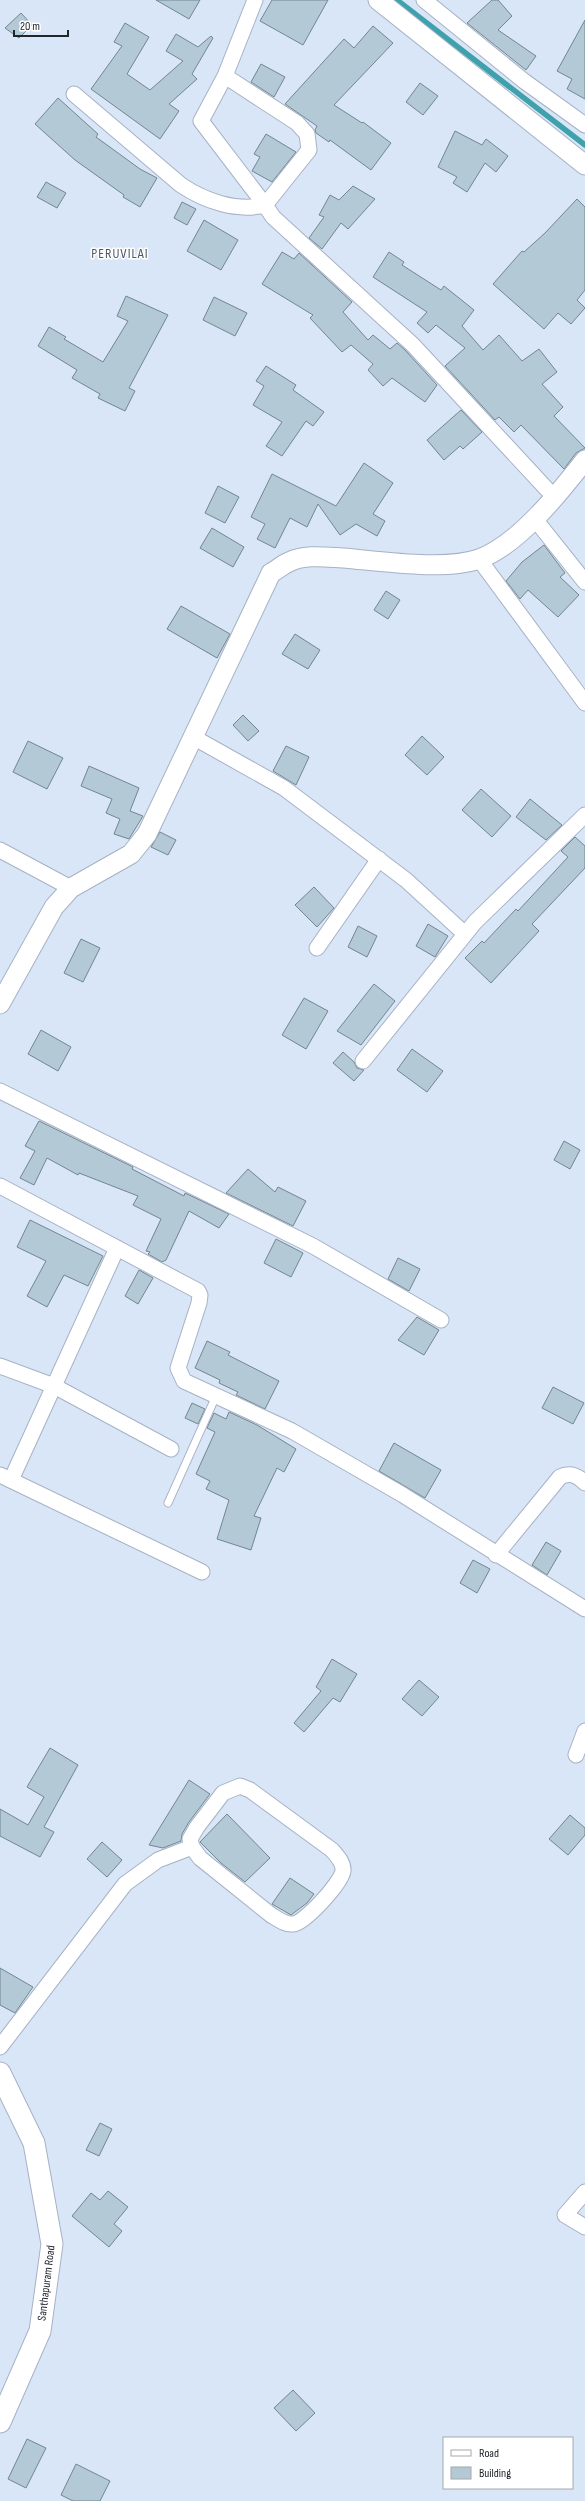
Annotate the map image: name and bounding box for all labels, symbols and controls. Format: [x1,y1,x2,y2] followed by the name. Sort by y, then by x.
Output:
[14,12,68,38] scale bar
[20,19,40,34] text: 20 m
[91,245,149,262] district label: PERUVILAI
[34,2244,59,2322] street label: Santhapuram Road
[443,2437,573,2489] legend
[479,2446,499,2461] text: Road
[479,2466,511,2481] text: Building

